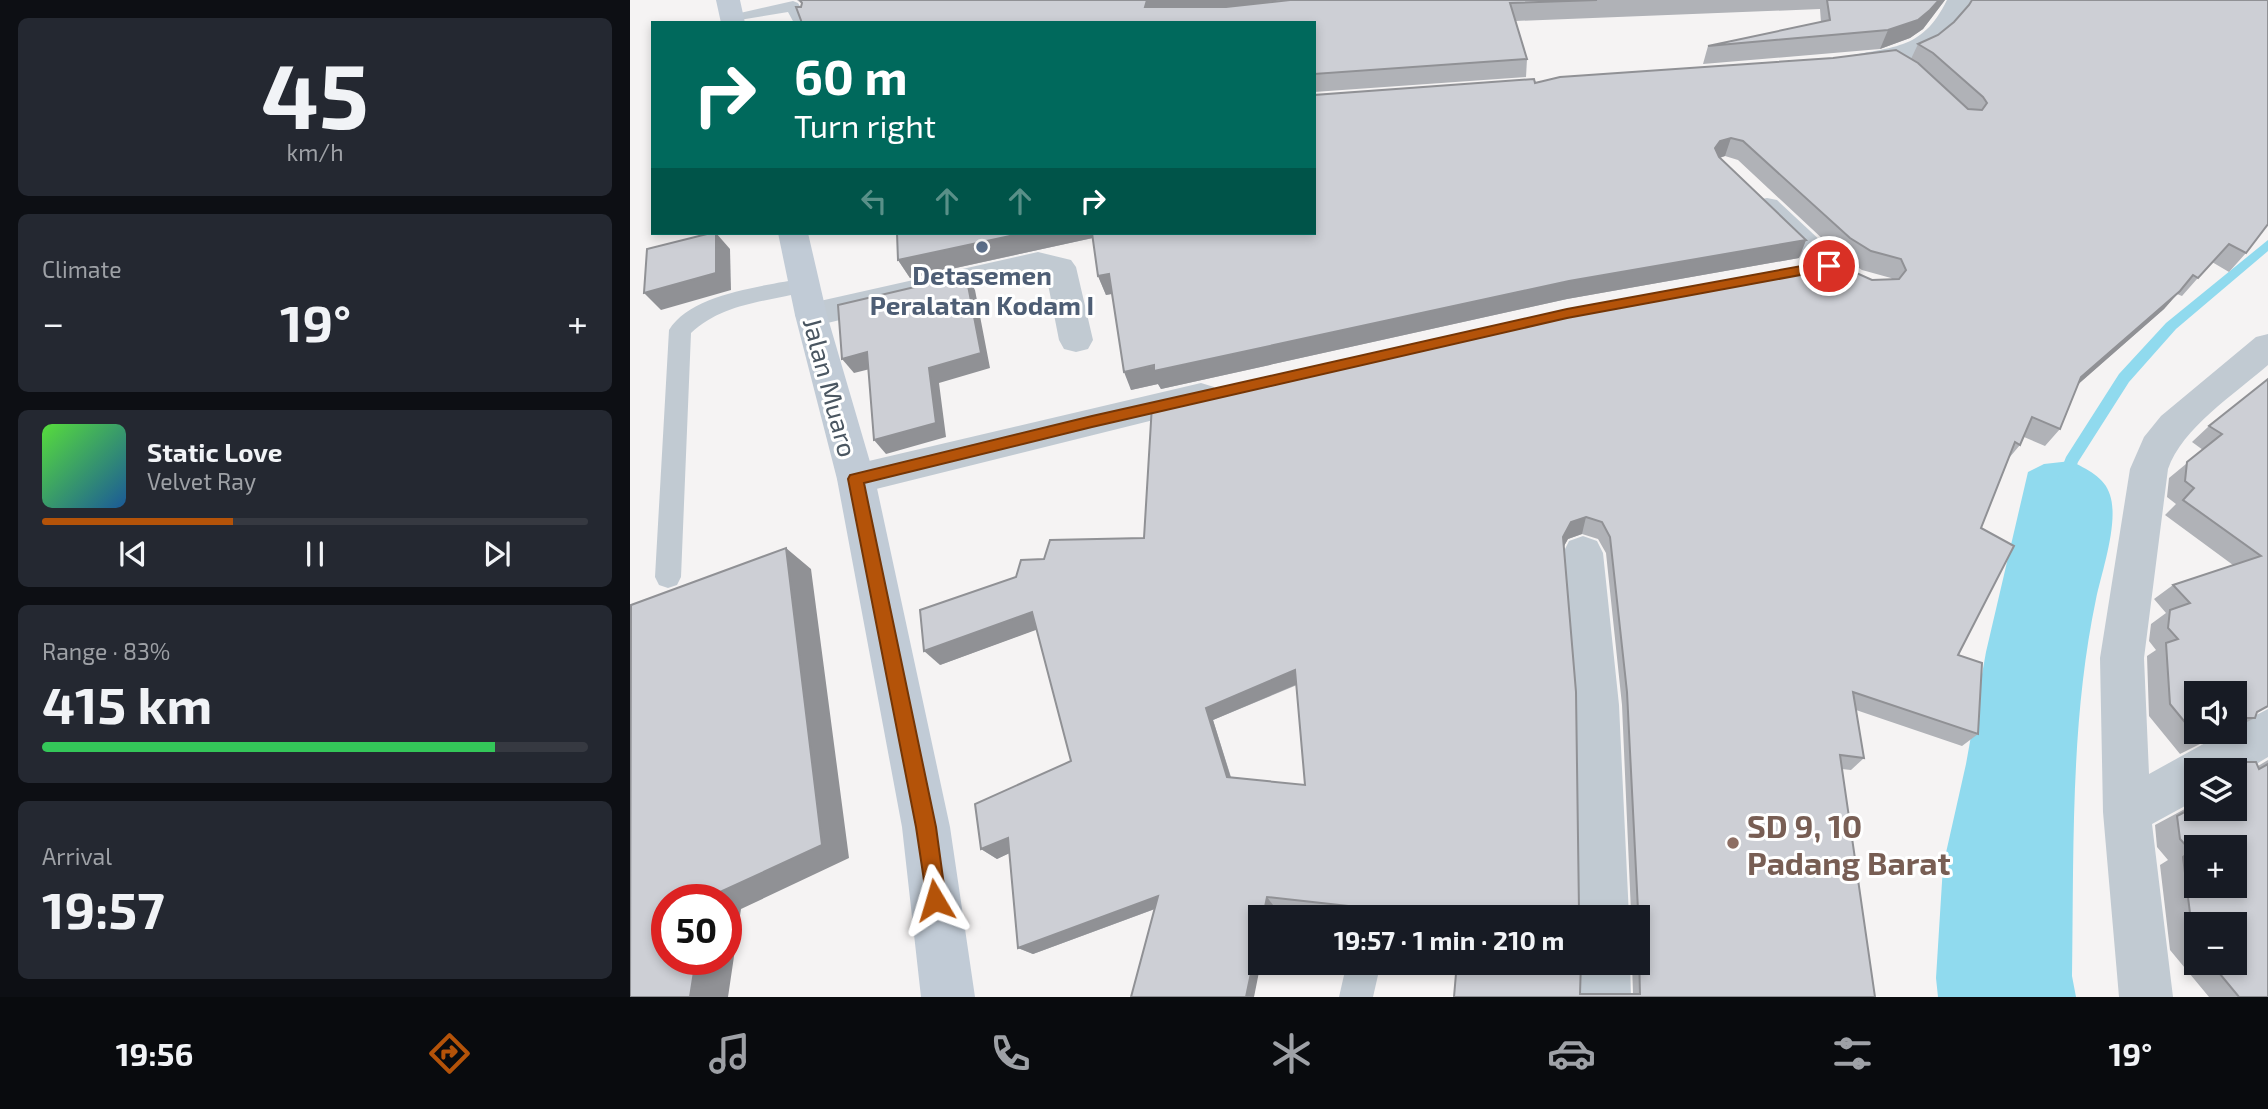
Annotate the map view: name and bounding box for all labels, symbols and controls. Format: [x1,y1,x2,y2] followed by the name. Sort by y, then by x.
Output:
[261,38,369,147] text: 45
[794,46,908,105] text: 60 m
[679,49,770,140] icon: right
[794,106,936,144] text: Turn right
[286,138,344,166] text: km/h
[855,182,893,220] icon: left
[928,182,966,220] icon: ahead
[1001,182,1039,220] icon: ahead
[1074,182,1112,220] icon: right
[1799,236,1859,296] pin
[974,239,990,255] marker: Detasemen Peralatan Kodam I
[1810,247,1848,285] icon: arrive
[42,255,122,283] text: Climate
[870,259,1094,320] place label: Detasemen Peralatan Kodam I
[280,290,351,352] text: 19°
[42,299,64,345] text: −
[567,299,588,345] text: +
[798,314,864,460] street label: Jalan Muaro
[147,436,283,467] text: Static Love
[147,467,256,495] text: Velvet Ray
[114,535,152,573] icon: previous
[296,535,334,573] icon: pause
[478,535,516,573] icon: next
[42,637,170,665] text: Range · 83%
[42,672,212,734] text: 415 km
[2184,681,2247,975] map controls
[2184,681,2247,744] button: sound
[2184,758,2247,821] button: layers
[1747,806,1951,881] place label: SD 9, 10 Padang Barat
[1725,835,1741,851] marker: SD 9, 10 Padang Barat
[2184,835,2247,898] button: +
[42,842,112,870] text: Arrival
[898,863,972,937] position arrow
[42,877,165,939] text: 19:57
[651,884,742,975] speed limit sign: 50
[2184,912,2247,975] button: −
[1334,924,1564,955] text: 19:57 · 1 min · 210 m
[425,1029,474,1078] icon: directions
[705,1029,754,1078] icon: music
[986,1029,1035,1078] icon: phone
[1267,1029,1316,1078] icon: climate
[1547,1029,1596,1078] icon: car
[1828,1029,1877,1078] icon: filters
[116,1034,193,1072] text: 19:56
[2108,1034,2152,1072] text: 19°

